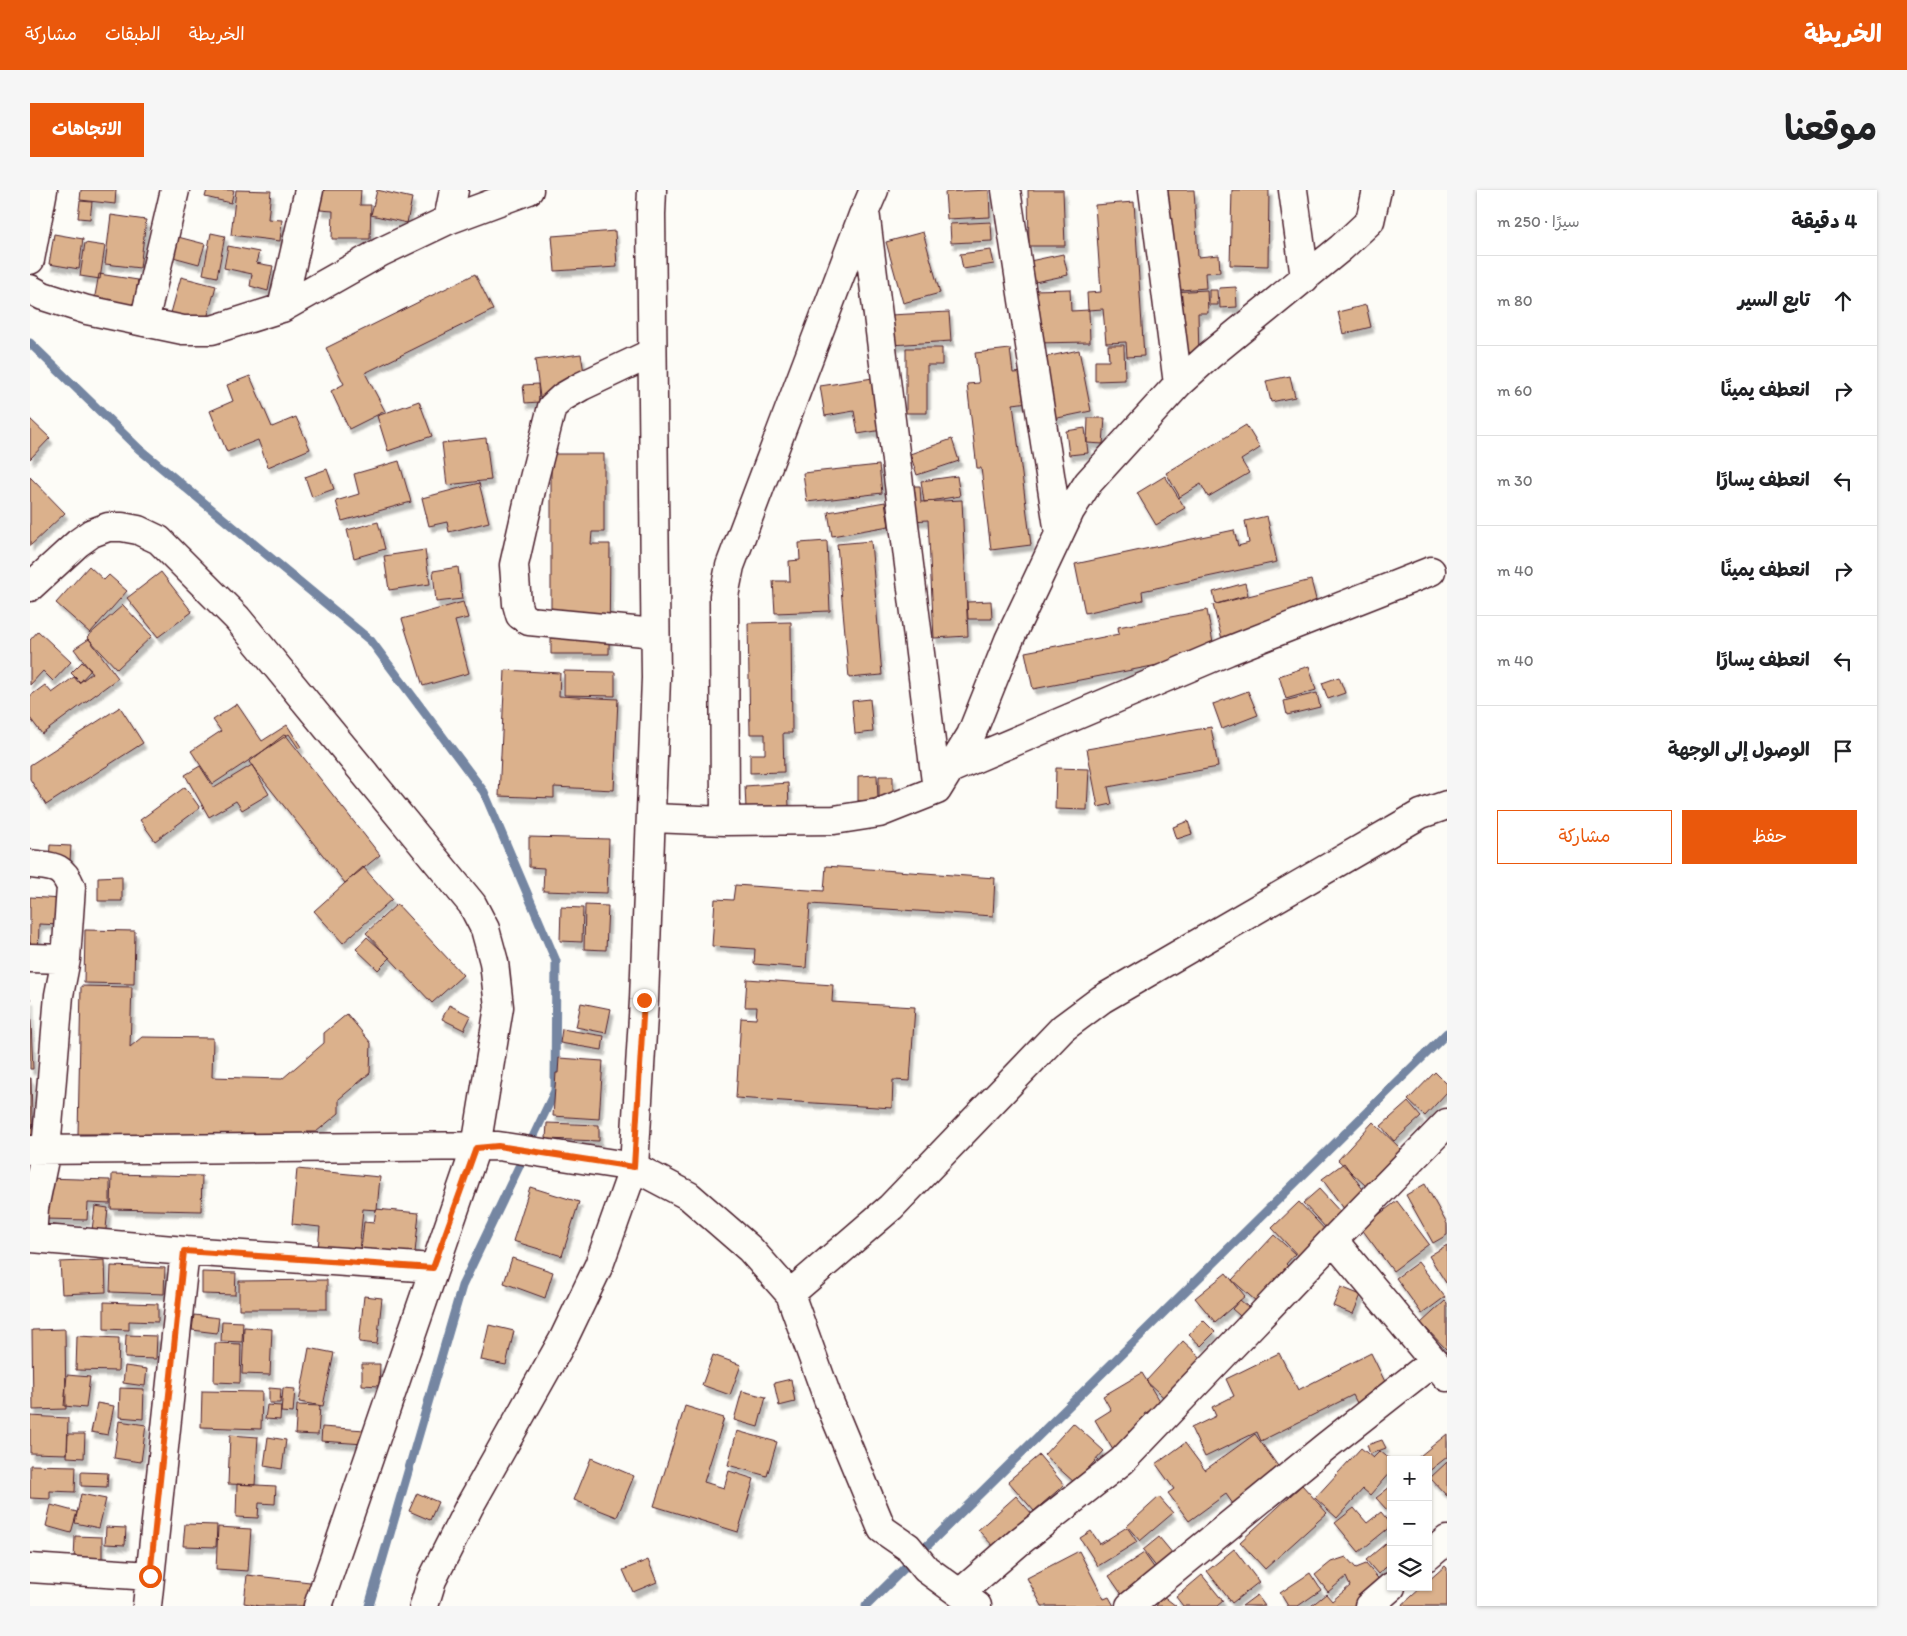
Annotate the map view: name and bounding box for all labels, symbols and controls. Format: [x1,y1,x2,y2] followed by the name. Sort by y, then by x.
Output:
[1804,19,1882,48] text: الخريطة
[25,23,77,45] text: مشاركة
[105,23,161,45] text: الطبقات
[189,23,245,45] text: الخريطة
[30,103,144,157] button: الاتجاهات
[1784,107,1877,149] text: موقعنا
[1791,208,1857,233] text: 4 دقيقة
[1497,212,1580,231] text: سيرًا · 250 m
[1829,287,1857,315] icon: ahead
[1738,288,1810,311] text: تابع السير
[1497,291,1533,310] text: 80 m
[1829,377,1857,405] icon: right
[1721,378,1810,401] text: انعطف يمينًا
[1497,381,1532,400] text: 60 m
[1829,467,1857,495] icon: left
[1716,468,1810,491] text: انعطف يسارًا
[1497,471,1533,490] text: 30 m
[1829,557,1857,585] icon: right
[1721,558,1810,581] text: انعطف يمينًا
[1497,561,1534,580] text: 40 m
[1829,647,1857,675] icon: left
[1716,648,1810,671] text: انعطف يسارًا
[1497,651,1534,670] text: 40 m
[1829,737,1857,765] icon: arrive
[1668,738,1810,761] text: الوصول إلى الوجهة
[1497,810,1672,864] button: مشاركة
[1682,810,1857,864] button: حفظ
[633,989,656,1012] route end
[1387,1456,1432,1591] map controls
[1387,1456,1432,1501] button: +
[1387,1501,1432,1546] button: −
[1387,1546,1432,1591] button: layers
[139,1565,162,1588] route start

